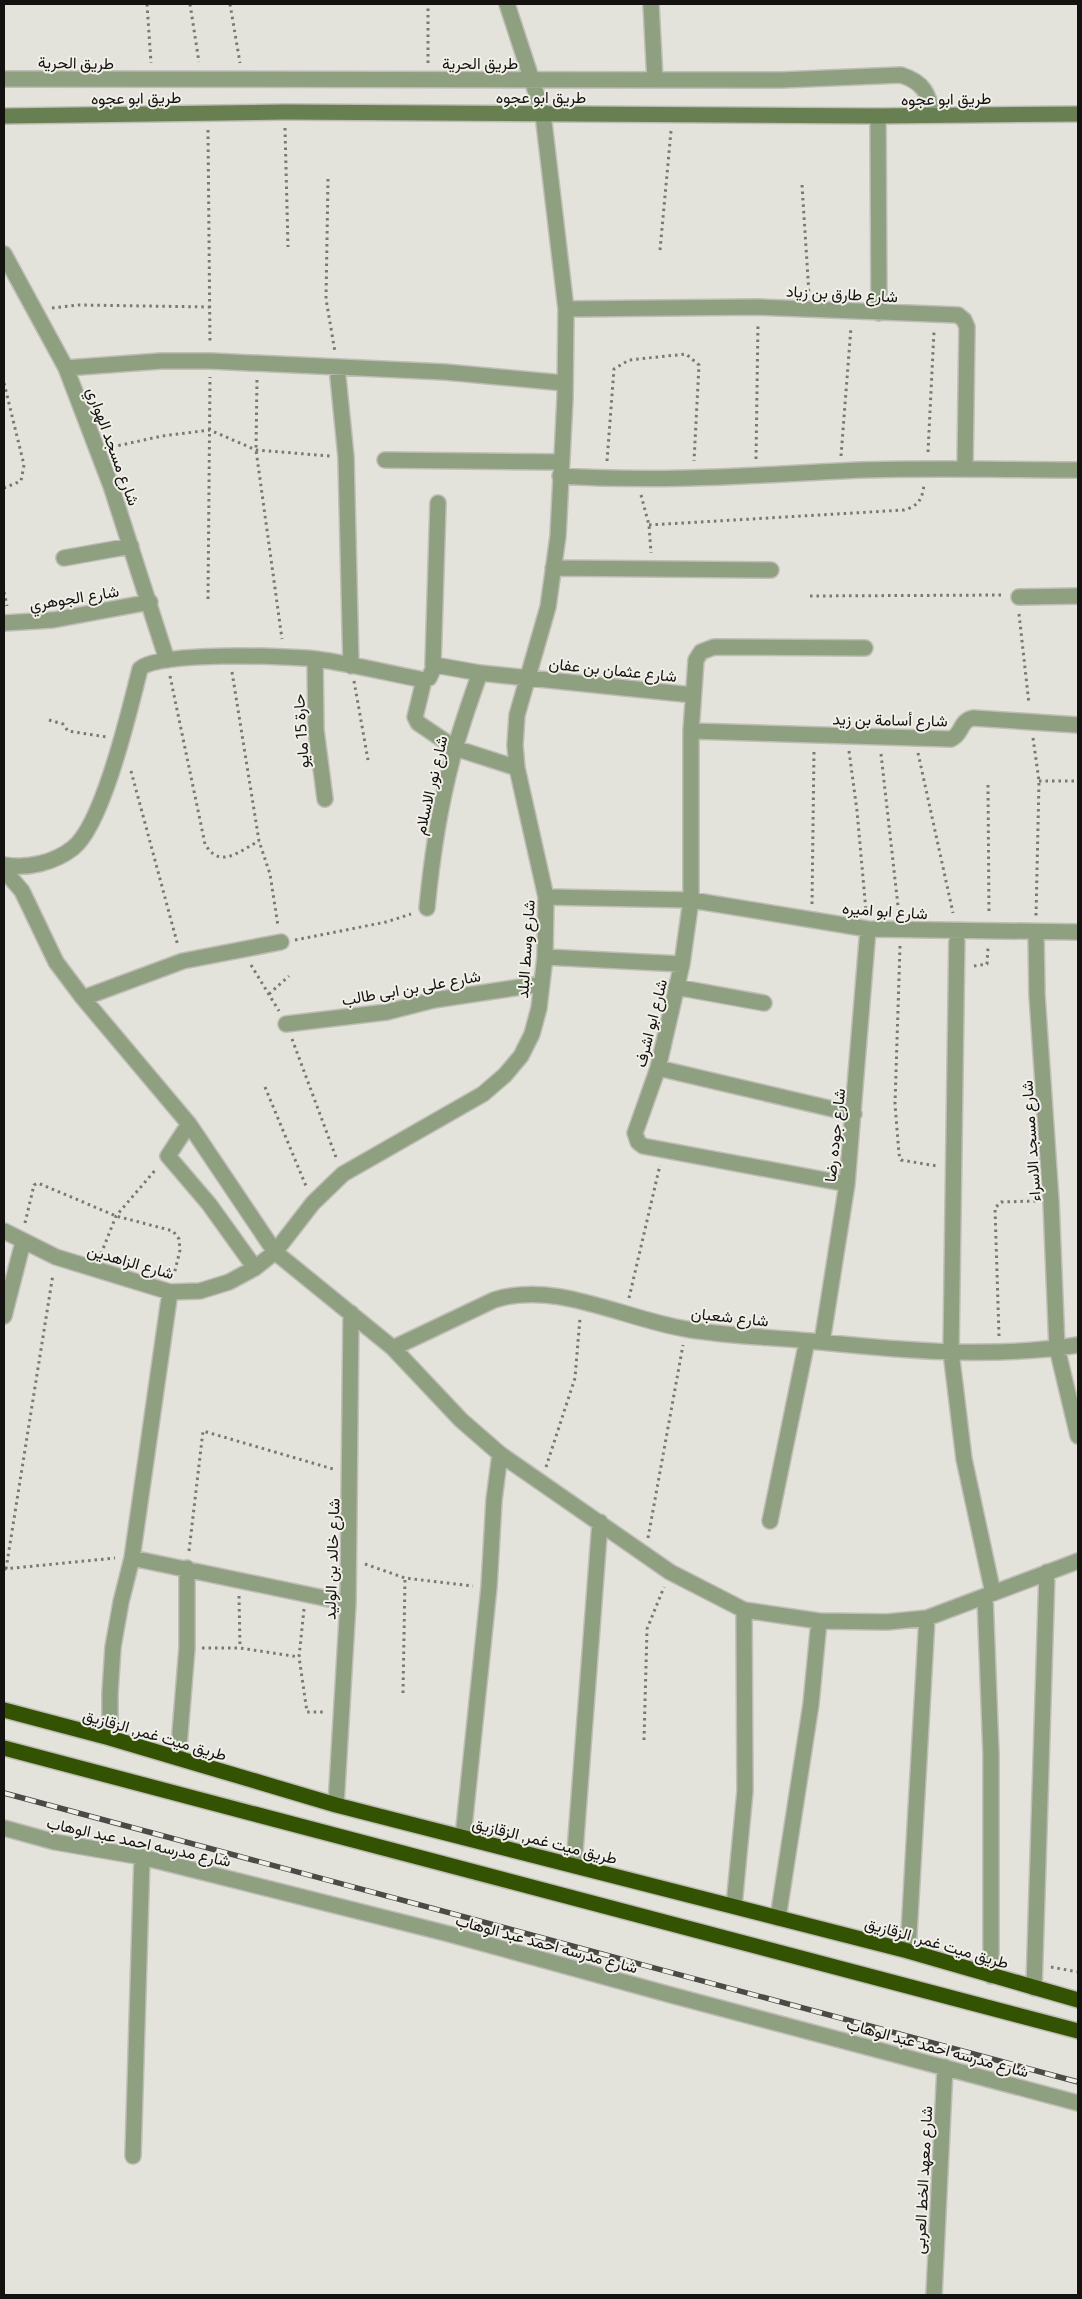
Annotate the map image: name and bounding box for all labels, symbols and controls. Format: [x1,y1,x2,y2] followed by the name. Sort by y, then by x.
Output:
[38,52,114,74] street label: طريق الحرية
[442,53,518,74] street label: طريق الحرية
[91,87,181,109] street label: طريق ابو عجوه
[496,87,586,108] street label: طريق ابو عجوه
[901,88,991,110] street label: طريق ابو عجوه
[785,281,898,308] street label: شارع طارق بن زياد
[79,384,144,510] street label: شارع مسجد الهواري
[28,581,121,618] street label: شارع الجوهري
[548,653,678,688] street label: شارع عثمان بن عفان
[288,693,314,769] street label: حارة 15 مايو
[832,708,948,733] street label: شارع أسامة بن زيد
[409,734,454,837] street label: شارع نور الاسلام
[841,898,928,925] street label: شارع ابو اميره
[512,899,541,999] street label: شارع وسط البلد
[340,965,483,1012] street label: شارع على بن ابى طالب
[630,977,673,1070] street label: شارع ابو اشرف
[1016,1080,1047,1202] street label: شارع مسجد الاسراء
[820,1087,851,1183] street label: شارع جوده رضا
[85,1240,177,1285] street label: شارع الزاهدين
[690,1302,770,1333] street label: شارع شعبان
[319,1498,346,1620] street label: شارع خالد بن الوليد
[80,1704,229,1766] street label: طريق ميت غمر, الزقازيق
[45,1812,233,1873] street label: شارع مدرسه احمد عبد الوهاب
[470,1813,620,1869] street label: طريق ميت غمر, الزقازيق
[453,1910,640,1979] street label: شارع مدرسه احمد عبد الوهاب
[862,1912,1011,1974] street label: طريق ميت غمر, الزقازيق
[844,2014,1031,2083] street label: شارع مدرسه احمد عبد الوهاب
[909,2105,938,2255] street label: شارع معهد الخط العربى

